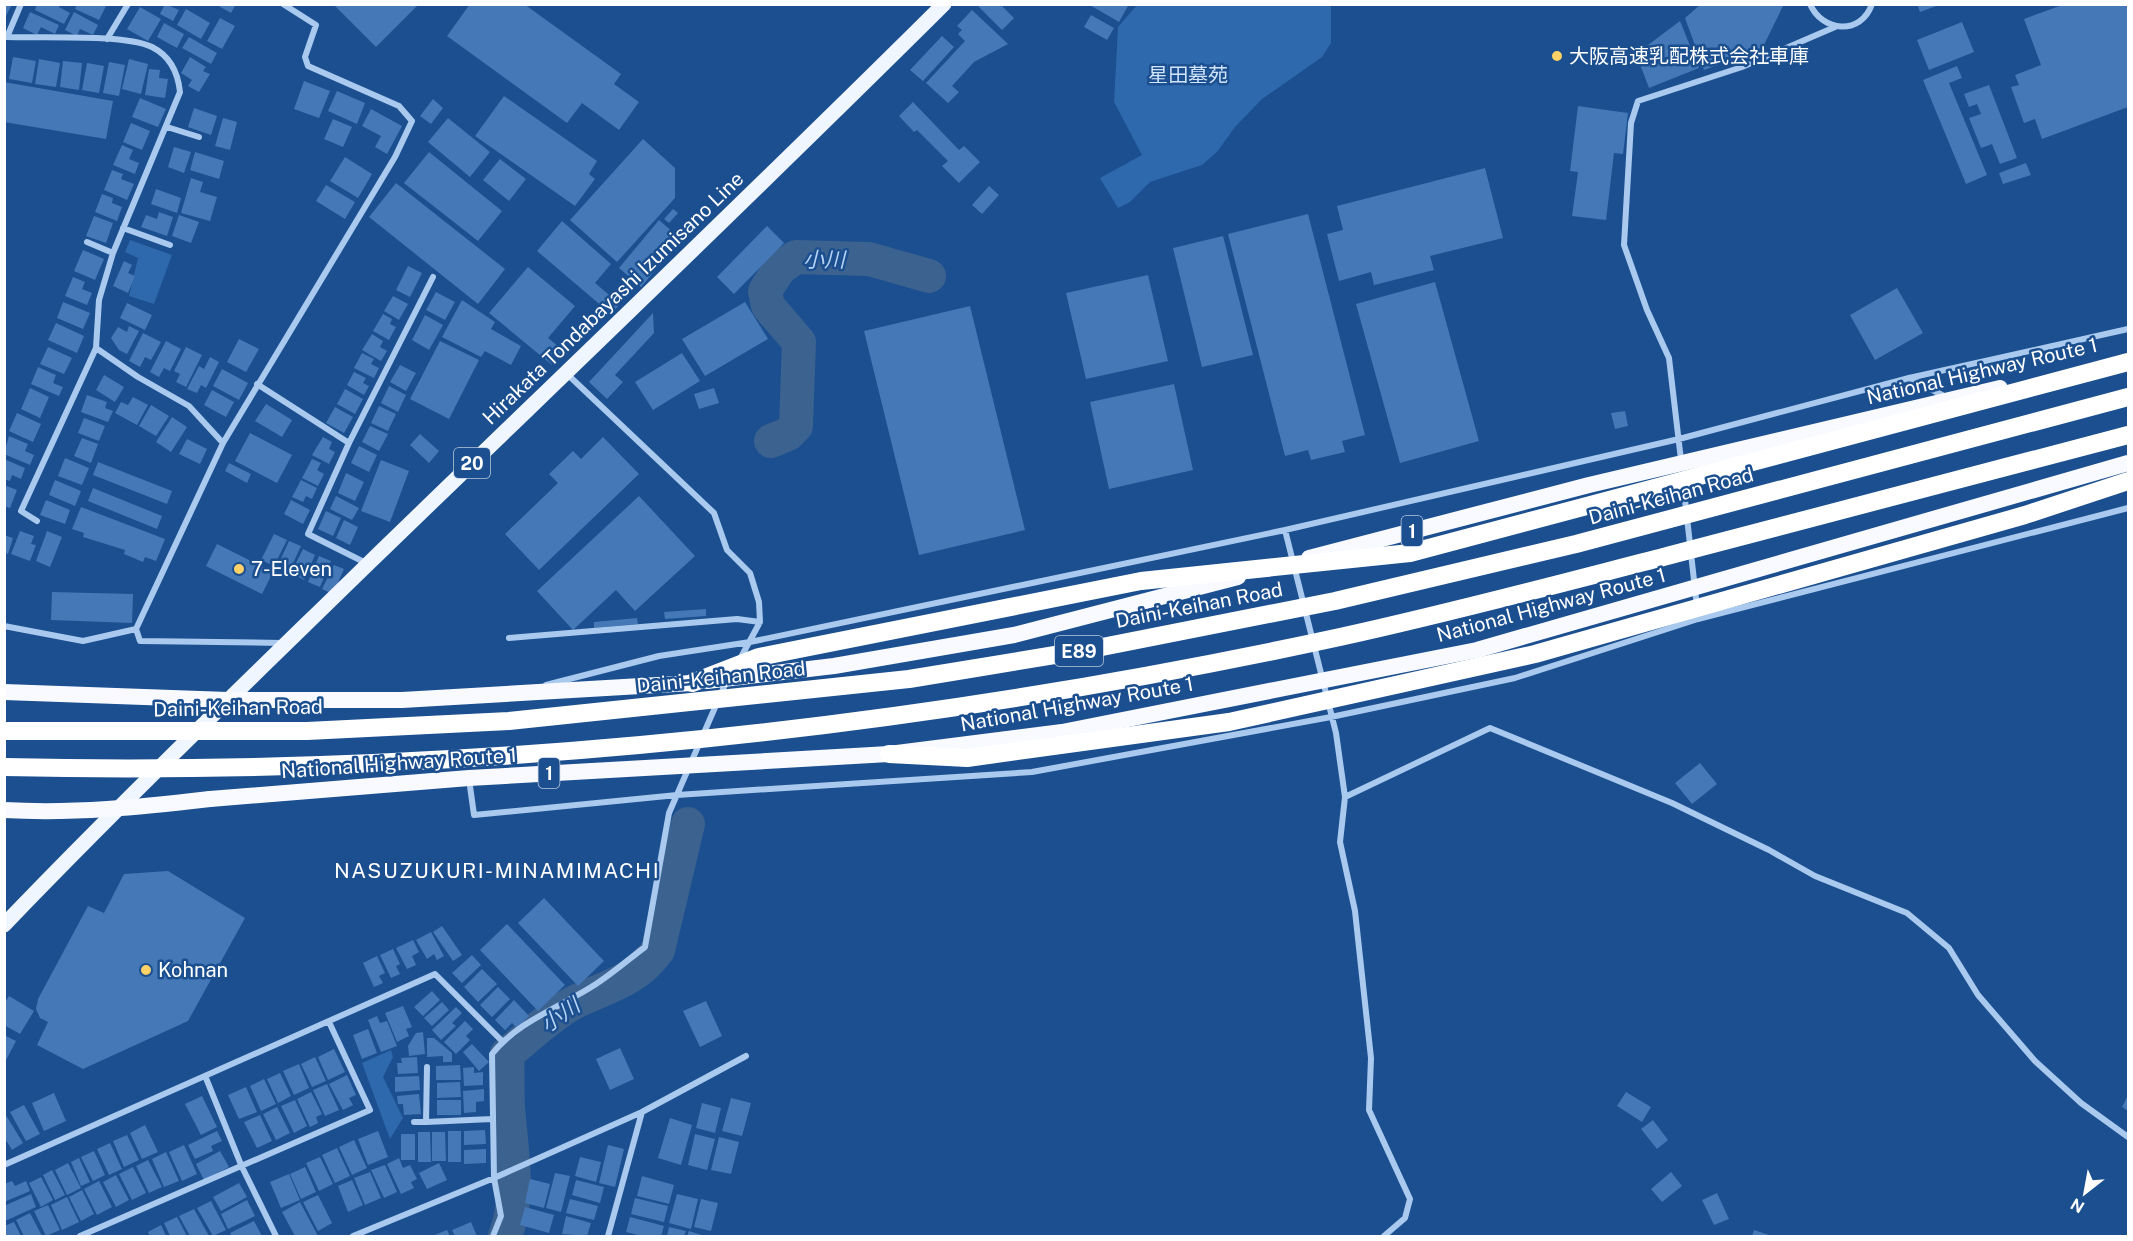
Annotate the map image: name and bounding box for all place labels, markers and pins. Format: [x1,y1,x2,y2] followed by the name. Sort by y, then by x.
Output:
[1569,44,1809,68] place label: 大阪高速乳配株式会社車庫
[1550,49,1564,63] marker: 大阪高速乳配株式会社車庫
[251,557,332,581] place label: 7-Eleven
[232,562,246,576] marker: 7-Eleven
[158,958,228,982] place label: Kohnan
[139,963,153,977] marker: Kohnan

